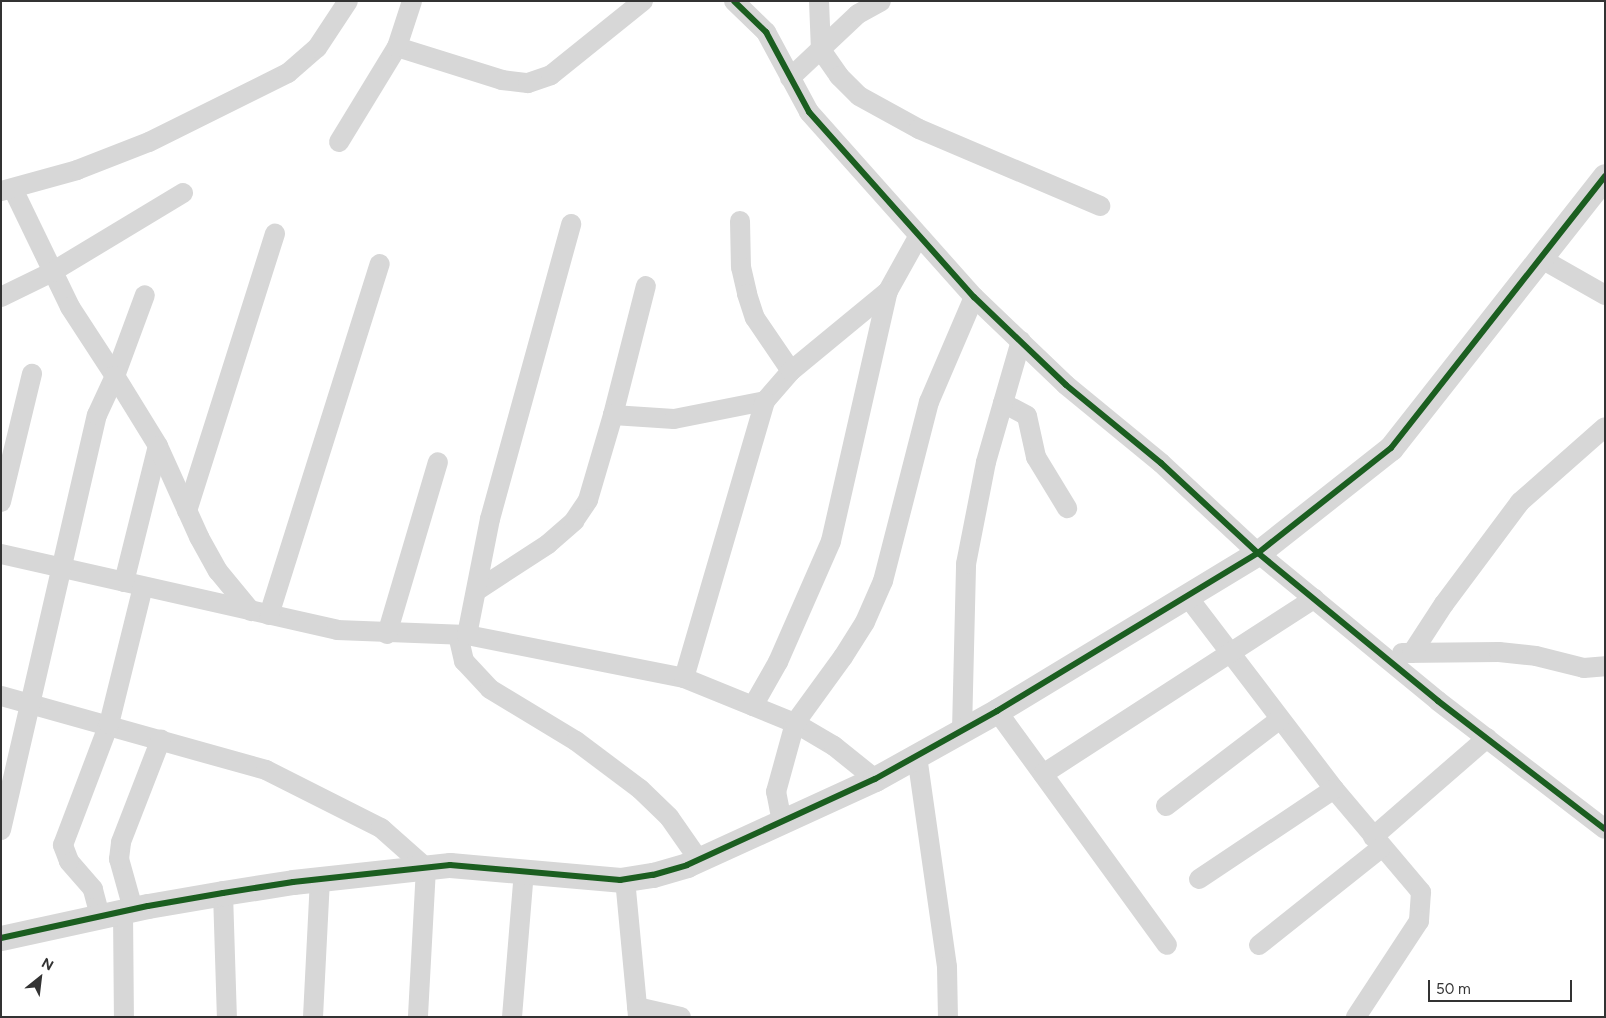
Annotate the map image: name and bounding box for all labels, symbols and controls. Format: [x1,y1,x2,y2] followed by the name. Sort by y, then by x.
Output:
[15,953,65,1003] north arrow
[39,954,56,974] text: N
[1431,970,1575,1002] scale bar
[1436,980,1471,998] text: 50 m

